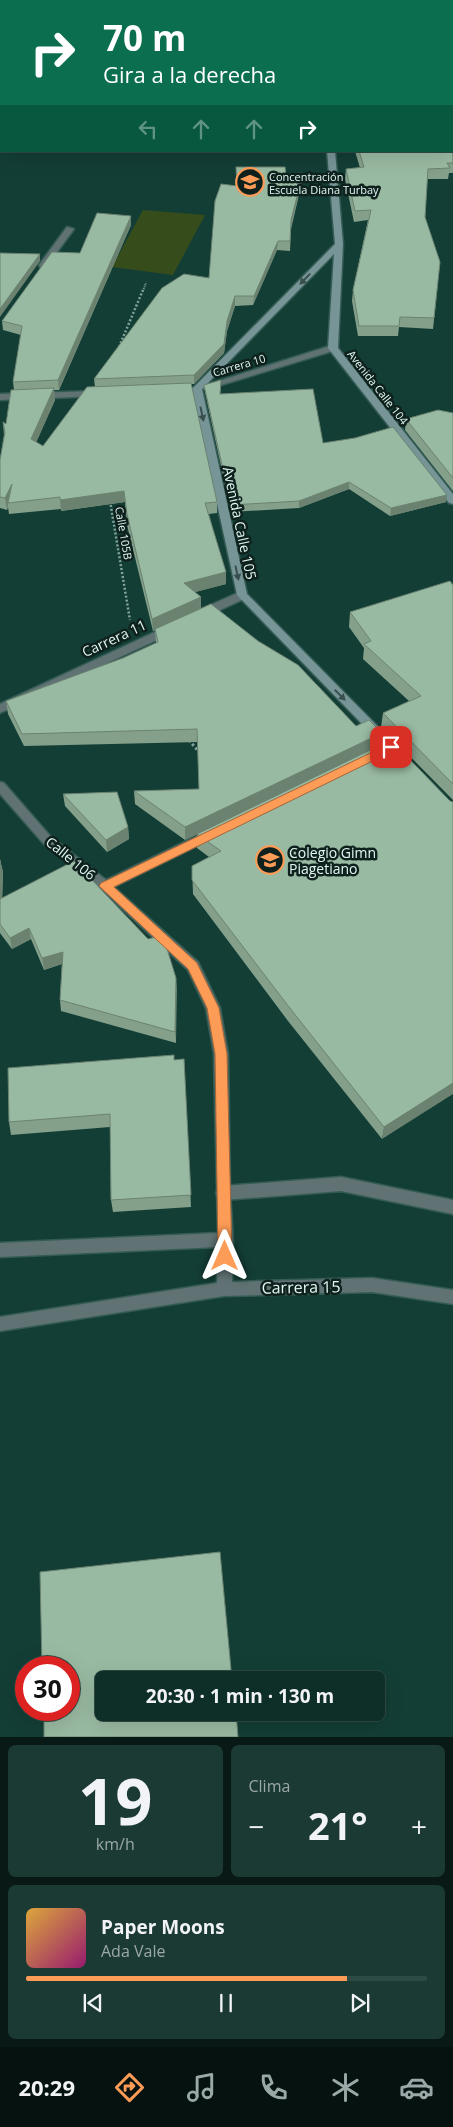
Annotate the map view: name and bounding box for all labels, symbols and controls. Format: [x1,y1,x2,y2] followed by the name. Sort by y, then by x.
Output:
[103,14,186,61] text: 70 m
[20,20,85,85] icon: right
[103,59,276,89] text: Gira a la derecha
[134,115,162,143] icon: left
[187,115,215,143] icon: ahead
[240,115,268,143] icon: ahead
[293,115,321,143] icon: right
[235,167,265,197] school or university icon: Concentración Escuela Diana Turbay
[269,169,379,197] place label: Concentración Escuela Diana Turbay
[299,273,311,285] one-way arrow
[344,347,412,428] street label: Avenida Calle 104
[211,350,267,380] street label: Carrera 10
[199,407,207,423] one-way arrow
[219,465,261,581] street label: Avenida Calle 105
[112,505,136,561] street label: Calle 105B
[233,566,241,581] one-way arrow
[79,615,149,661] street label: Carrera 11
[334,689,346,701] one-way arrow
[370,726,412,768] pin
[377,733,405,761] icon: arrive
[42,832,100,884] street label: Calle 106
[289,843,376,878] place label: Colegio Gimn Piagetiano
[255,845,285,875] school or university icon: Colegio Gimn Piagetiano
[198,1229,250,1281] position arrow
[261,1275,341,1299] street label: Carrera 15
[15,1656,80,1721] speed limit sign: 30
[146,1683,334,1709] text: 20:30 · 1 min · 130 m
[78,1756,152,1844] text: 19
[249,1775,290,1797] text: Clima
[308,1799,368,1851] text: 21°
[249,1807,265,1845] text: −
[411,1807,427,1845] text: +
[96,1833,135,1855] text: km/h
[101,1914,225,1940] text: Paper Moons
[101,1940,165,1962] text: Ada Vale
[79,1989,107,2017] icon: previous
[212,1989,240,2017] icon: pause
[346,1989,374,2017] icon: next
[112,2070,147,2105] icon: directions
[184,2070,219,2105] icon: music
[256,2070,291,2105] icon: phone
[328,2070,363,2105] icon: climate
[399,2070,434,2105] icon: car
[18,2072,75,2102] text: 20:29

